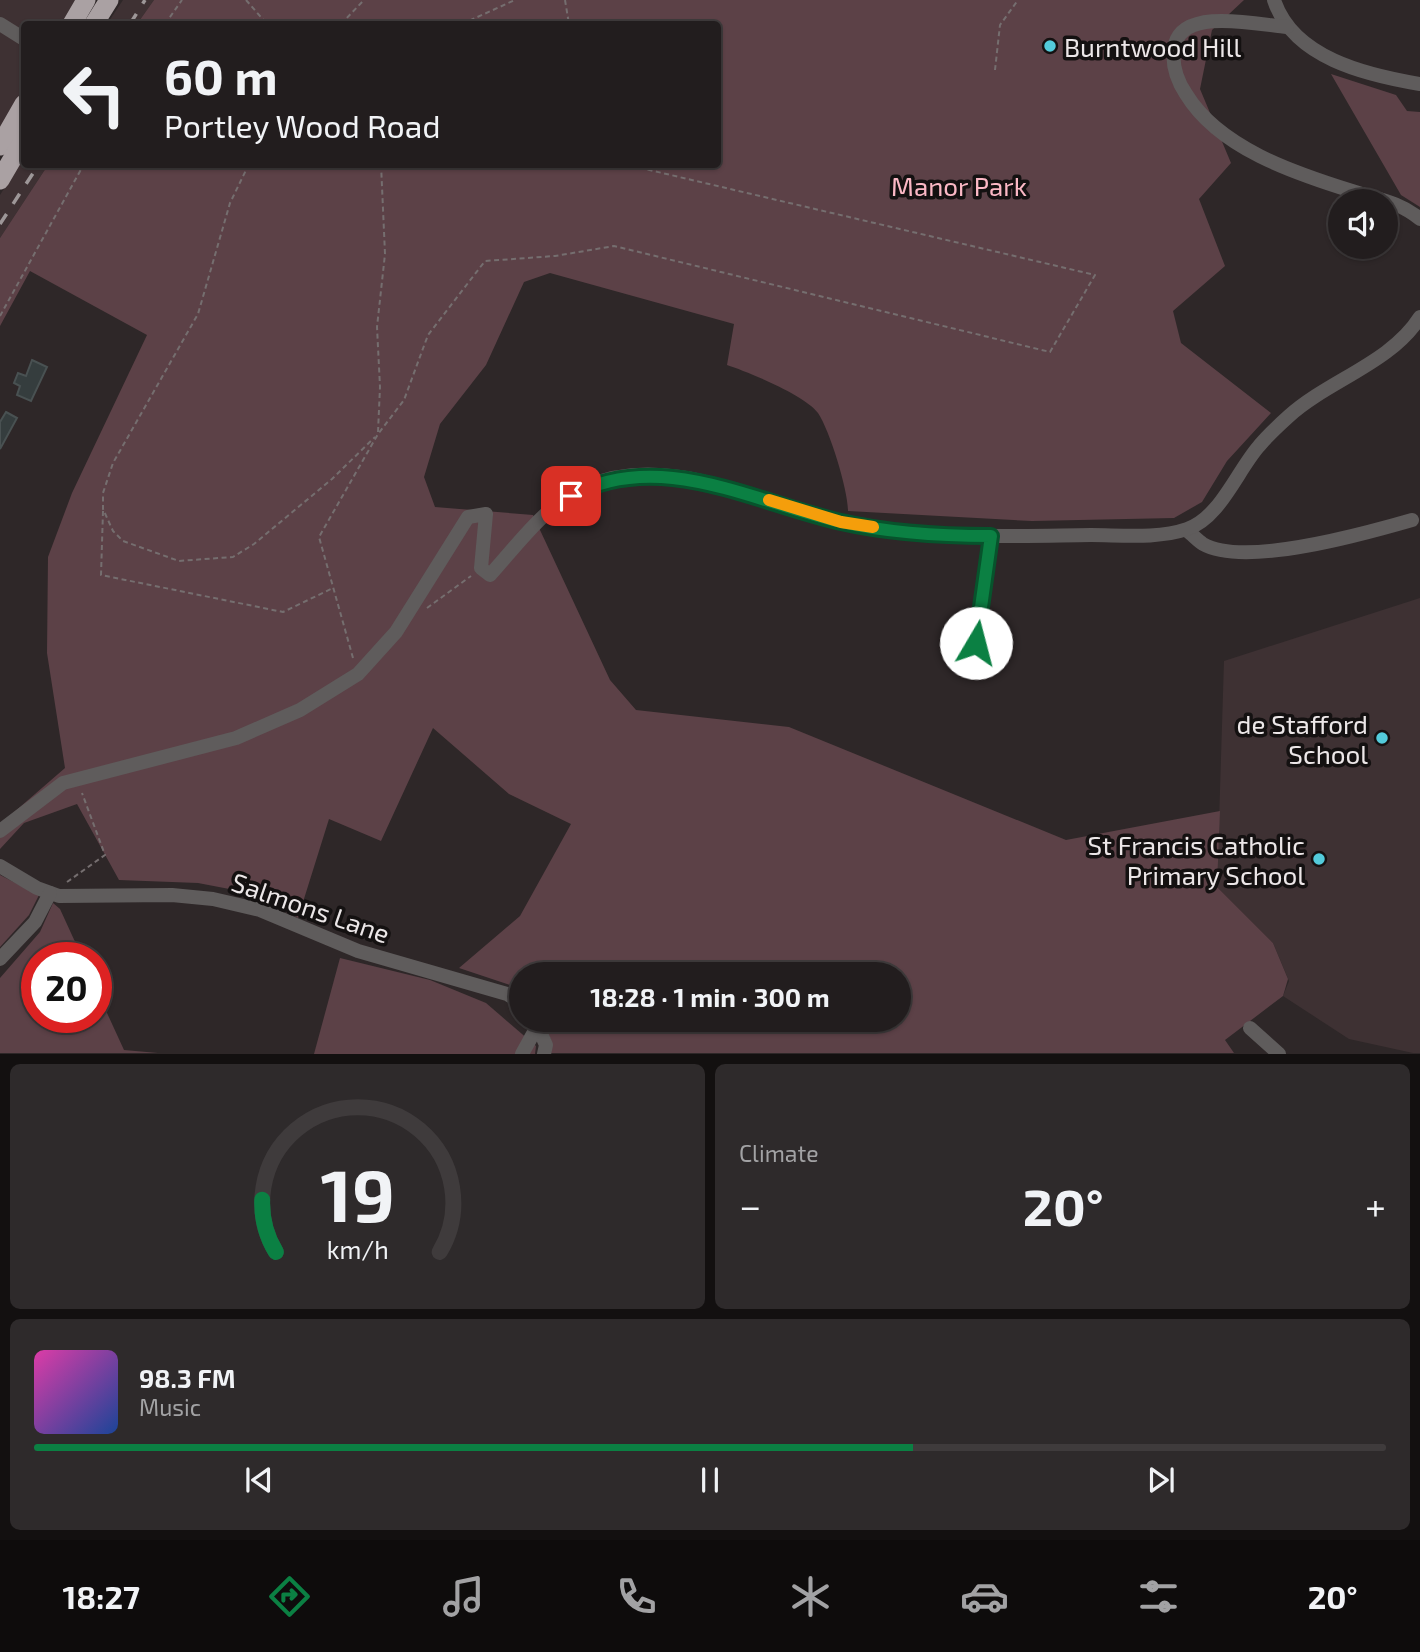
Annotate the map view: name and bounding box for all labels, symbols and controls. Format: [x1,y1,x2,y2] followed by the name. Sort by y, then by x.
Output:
[1064,31,1241,62] place label: Burntwood Hill
[1042,38,1058,54] marker: Burntwood Hill
[164,46,278,105] text: 60 m
[49,49,140,140] icon: left
[164,106,441,144] text: Portley Wood Road
[891,170,1027,201] park label: Manor Park
[1328,189,1398,259] map controls
[1328,189,1398,259] button: sound
[541,466,601,526] pin
[552,477,590,515] icon: arrive
[939,606,1013,680] position arrow
[1237,708,1368,769] place label: de Stafford School
[1374,730,1390,746] marker: de Stafford School
[1088,829,1305,890] place label: St Francis Catholic Primary School
[1311,851,1327,867] marker: St Francis Catholic Primary School
[228,865,394,949] street label: Salmons Lane
[21,942,112,1033] speed limit sign: 20
[590,981,830,1012] text: 18:28 · 1 min · 300 m
[739,1139,819,1167] text: Climate
[320,1150,395,1238] text: 19
[1023,1174,1104,1236] text: 20°
[739,1182,761,1228] text: −
[1365,1182,1386,1228] text: +
[326,1234,389,1264] text: km/h
[139,1362,236,1393] text: 98.3 FM
[139,1393,201,1421] text: Music
[240,1461,278,1499] icon: previous
[691,1461,729,1499] icon: pause
[1142,1461,1180,1499] icon: next
[265,1572,314,1621] icon: directions
[439,1572,488,1621] icon: music
[612,1572,661,1621] icon: phone
[786,1572,835,1621] icon: climate
[960,1572,1009,1621] icon: car
[1134,1572,1183,1621] icon: filters
[62,1577,140,1615] text: 18:27
[1308,1577,1357,1615] text: 20°

